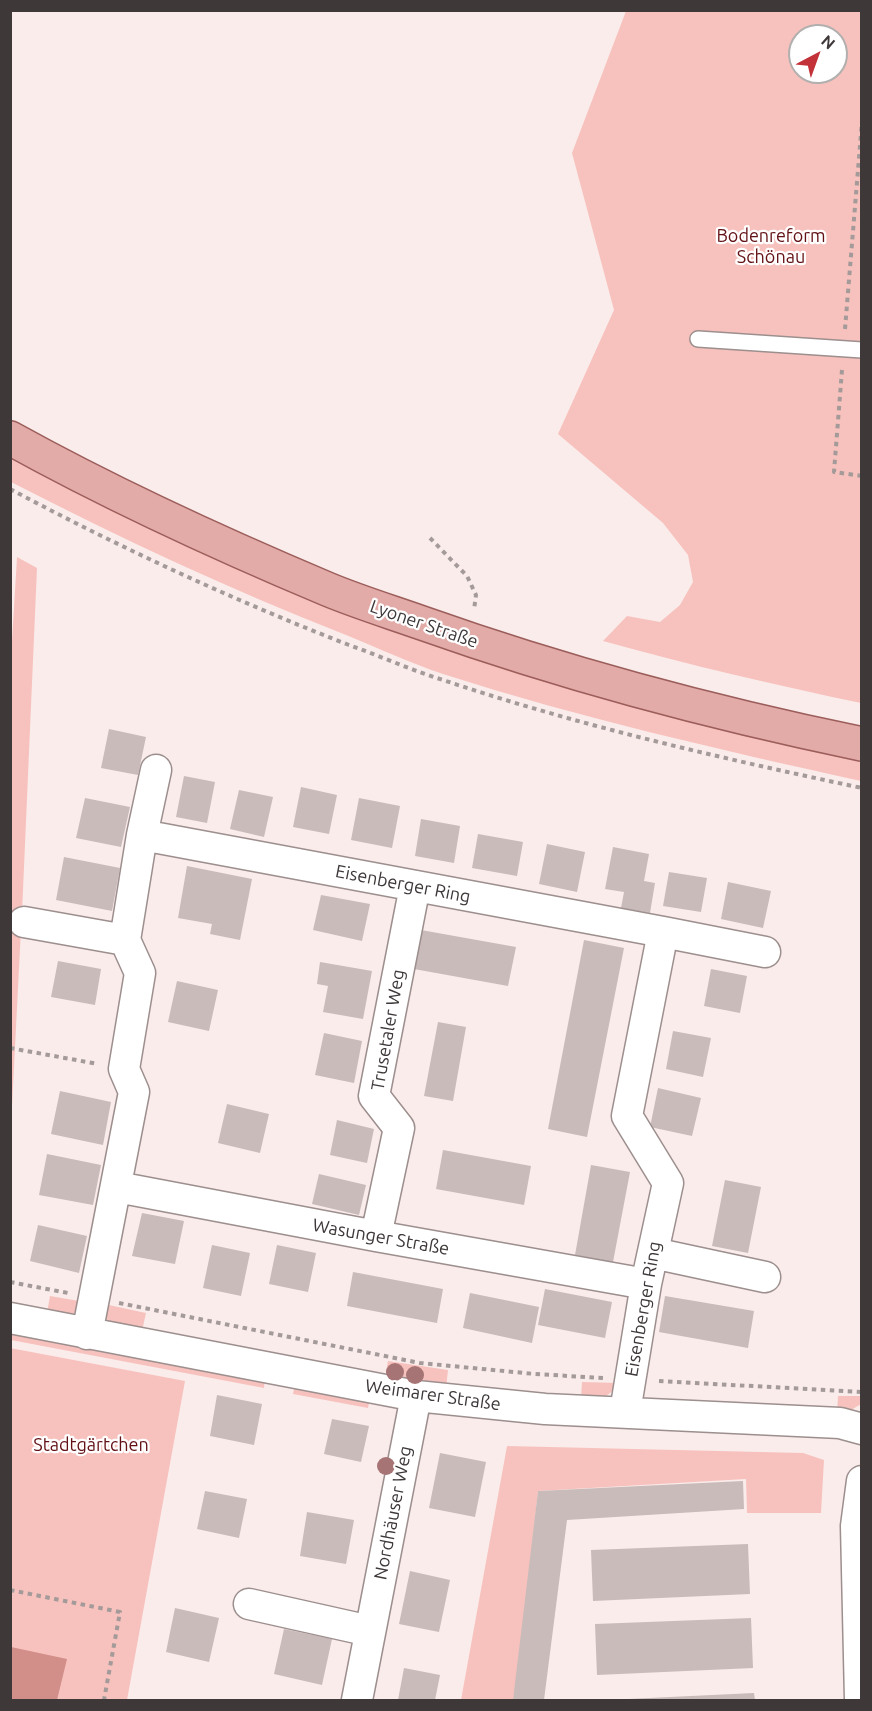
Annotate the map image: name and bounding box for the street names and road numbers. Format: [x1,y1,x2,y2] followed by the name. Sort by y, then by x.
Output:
[367,595,481,653] street label: Lyoner Straße
[334,860,472,908] street label: Eisenberger Ring
[367,968,409,1092] street label: Trusetaler Weg
[311,1214,451,1260] street label: Wasunger Straße
[620,1240,666,1378] street label: Eisenberger Ring
[364,1375,502,1415] street label: Weimarer Straße
[369,1444,417,1582] street label: Nordhäuser Weg

